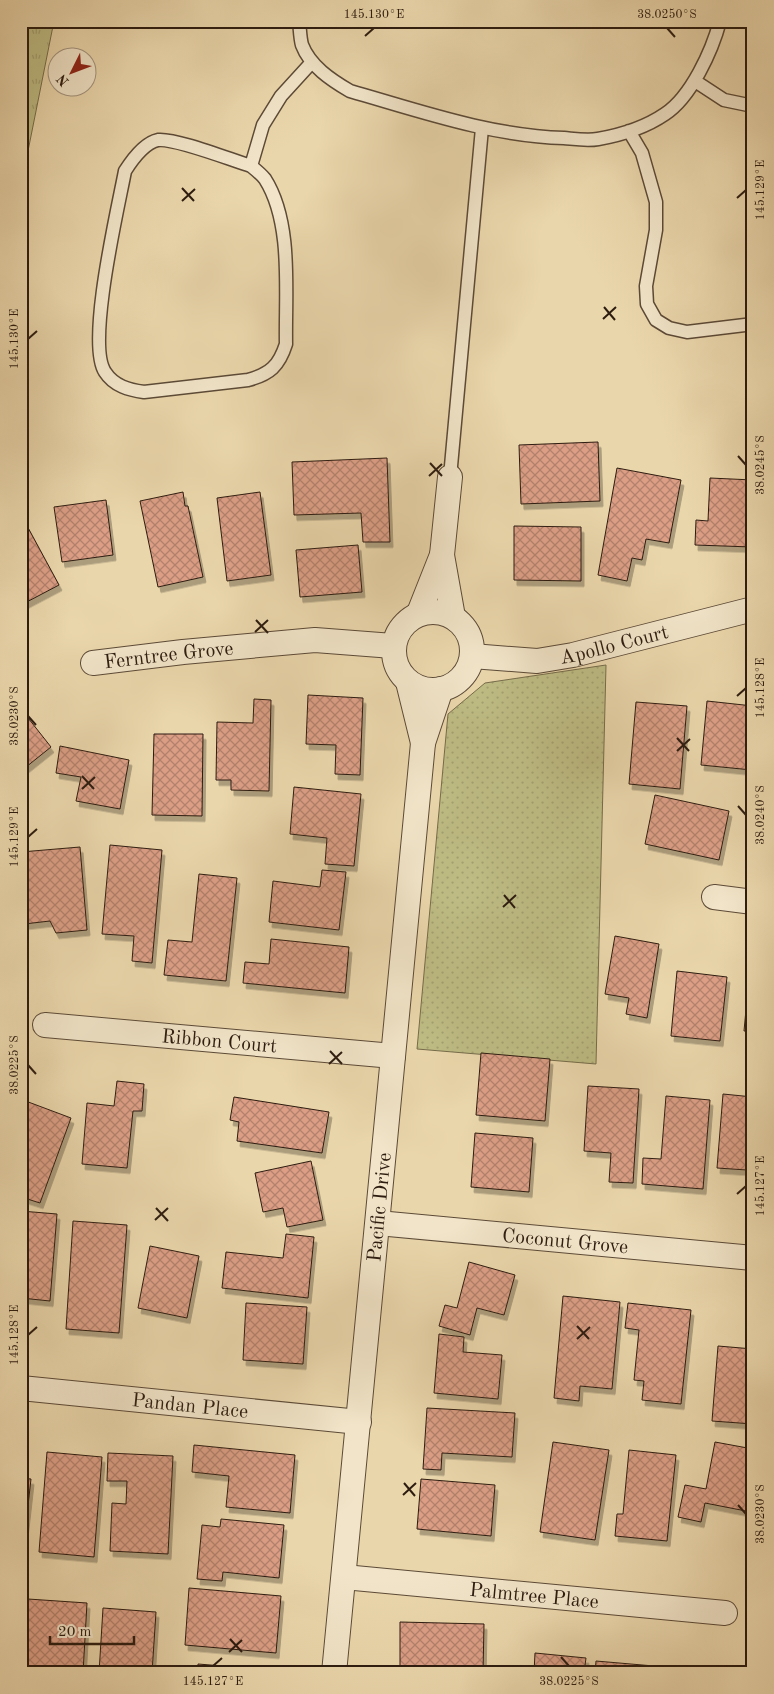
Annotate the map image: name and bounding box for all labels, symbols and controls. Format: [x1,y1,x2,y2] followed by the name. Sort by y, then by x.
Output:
[344,8,404,21] text: 145.130°E
[637,8,697,21] text: 38.0250°S
[48,48,98,98] north arrow
[54,71,72,89] text: N
[754,160,767,220] text: 145.129°E
[8,309,21,369] text: 145.130°E
[754,435,767,495] text: 38.0245°S
[559,623,671,669] street label: Apollo Court
[103,639,234,674] street label: Ferntree Grove
[754,658,767,718] text: 145.128°E
[9,686,21,746] text: 38.0230°S
[755,785,767,845] text: 38.0240°S
[8,807,21,867] text: 145.129°E
[161,1027,278,1058] street label: Ribbon Court
[8,1035,21,1095] text: 38.0225°S
[365,1152,396,1263] street label: Pacific Drive
[754,1156,767,1216] text: 145.127°E
[501,1227,629,1258] street label: Coconut Grove
[8,1305,21,1365] text: 145.128°E
[131,1391,249,1423] street label: Pandan Place
[755,1484,767,1544] text: 38.0230°S
[468,1581,600,1613] street label: Palmtree Place
[50,1614,134,1646] scale bar
[58,1625,92,1640] text: 20 m
[183,1675,243,1688] text: 145.127°E
[539,1675,599,1688] text: 38.0225°S

